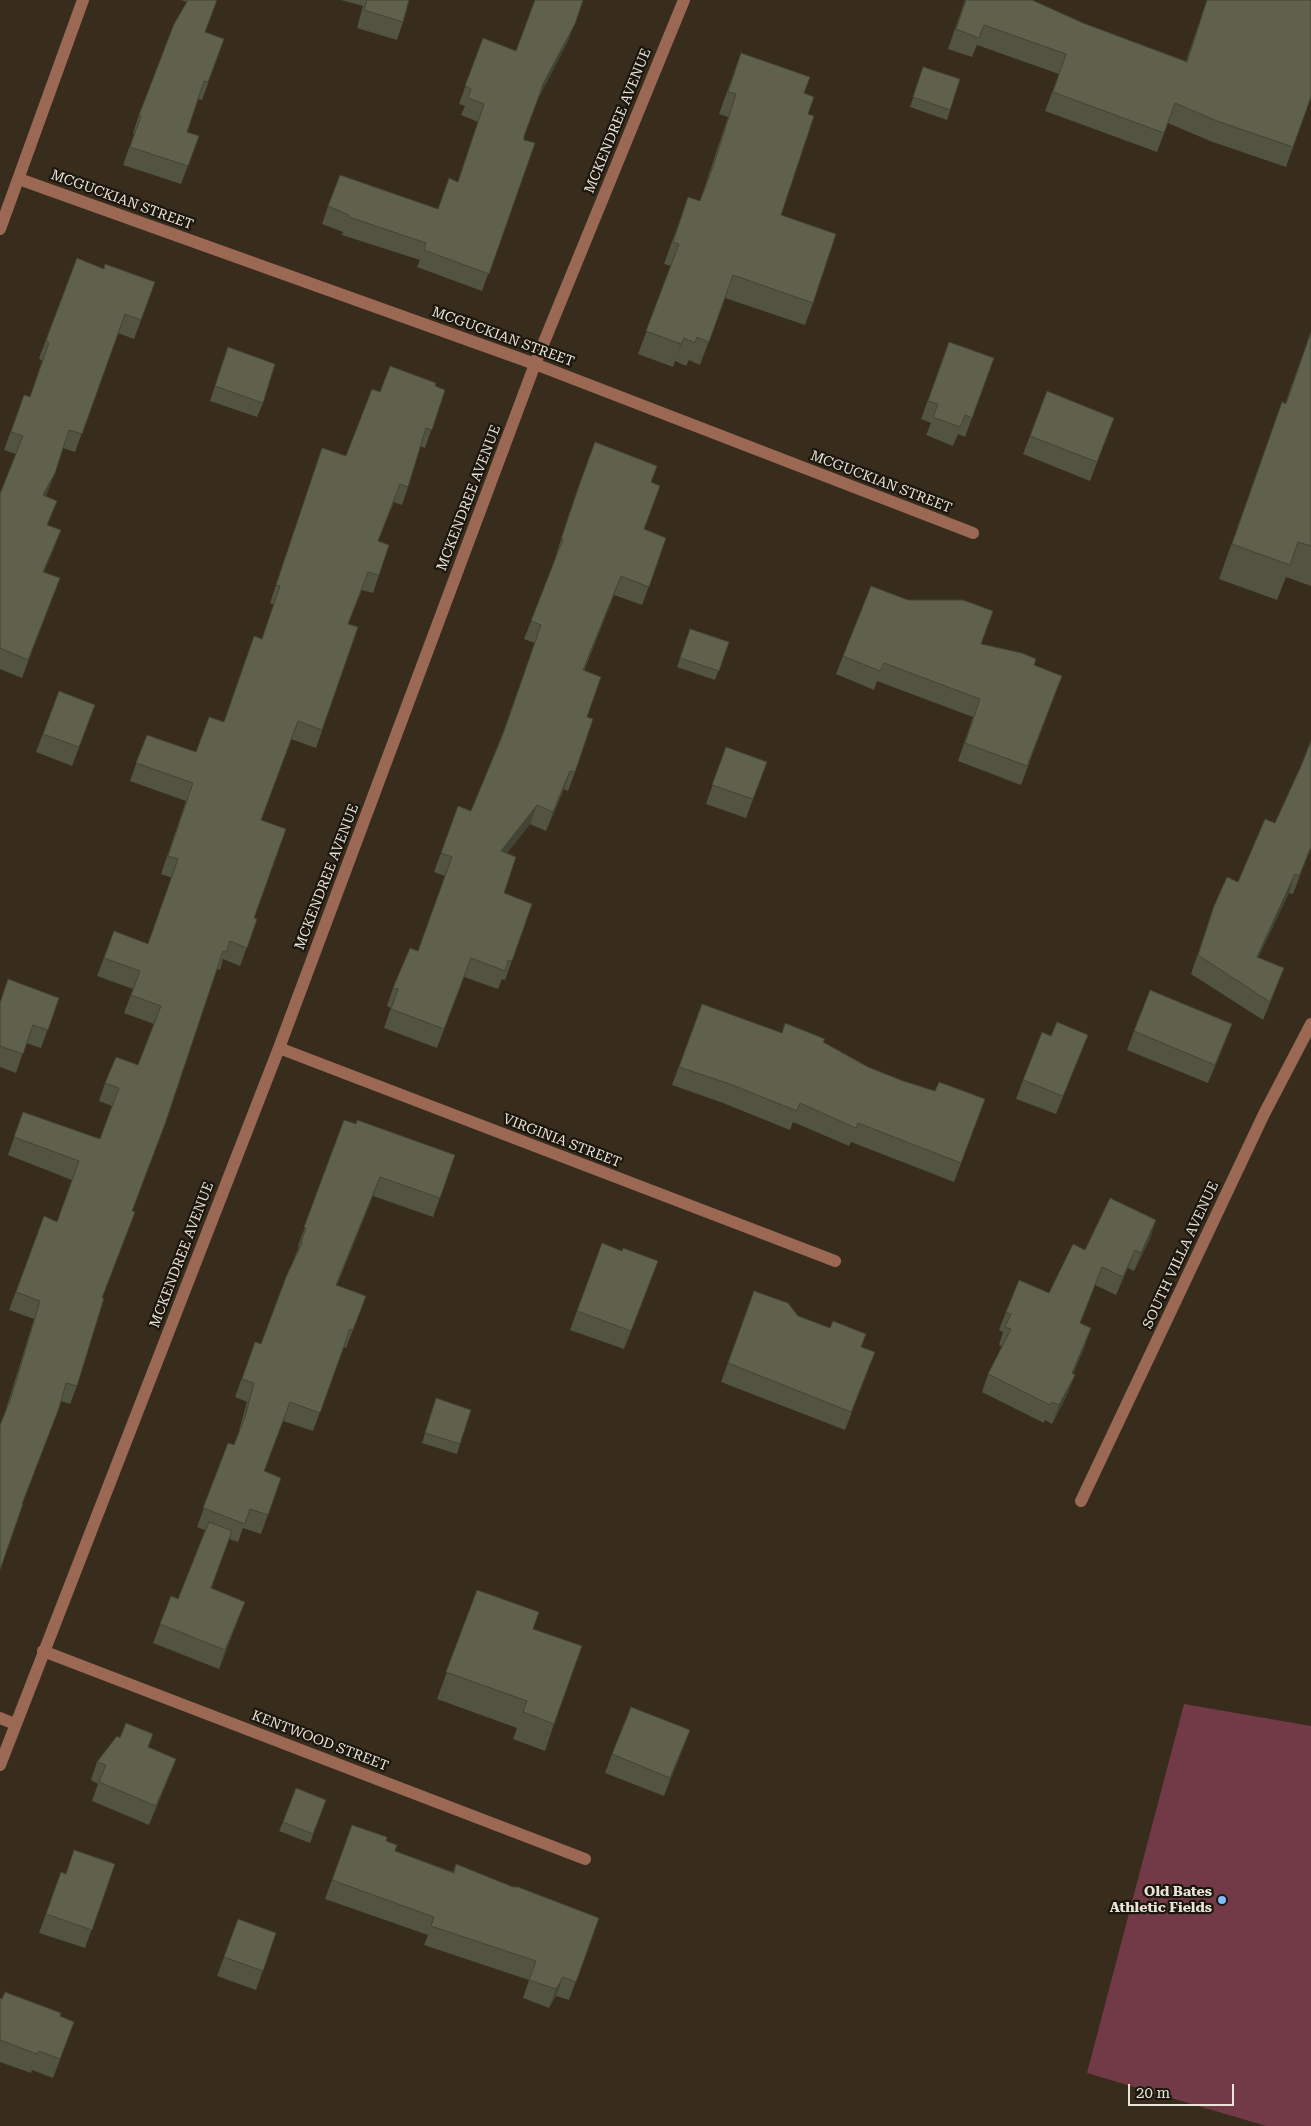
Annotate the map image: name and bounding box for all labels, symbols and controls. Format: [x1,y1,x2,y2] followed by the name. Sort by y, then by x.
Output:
[581,46,655,196] street label: MCKENDREE AVENUE
[49,166,195,234] street label: MCGUCKIAN STREET
[430,303,576,371] street label: MCGUCKIAN STREET
[433,423,505,573] street label: MCKENDREE AVENUE
[808,447,954,517] street label: MCGUCKIAN STREET
[291,802,363,952] street label: MCKENDREE AVENUE
[500,1111,624,1171] street label: VIRGINIA STREET
[1139,1179,1223,1331] street label: SOUTH VILLA AVENUE
[146,1180,218,1330] street label: MCKENDREE AVENUE
[249,1707,391,1775] street label: KENTWOOD STREET
[1110,1884,1212,1916] place label: Old Bates Athletic Fields
[1216,1894,1228,1906] marker: Old Bates Athletic Fields
[1131,2074,1237,2106] scale bar
[1136,2084,1170,2102] text: 20 m

